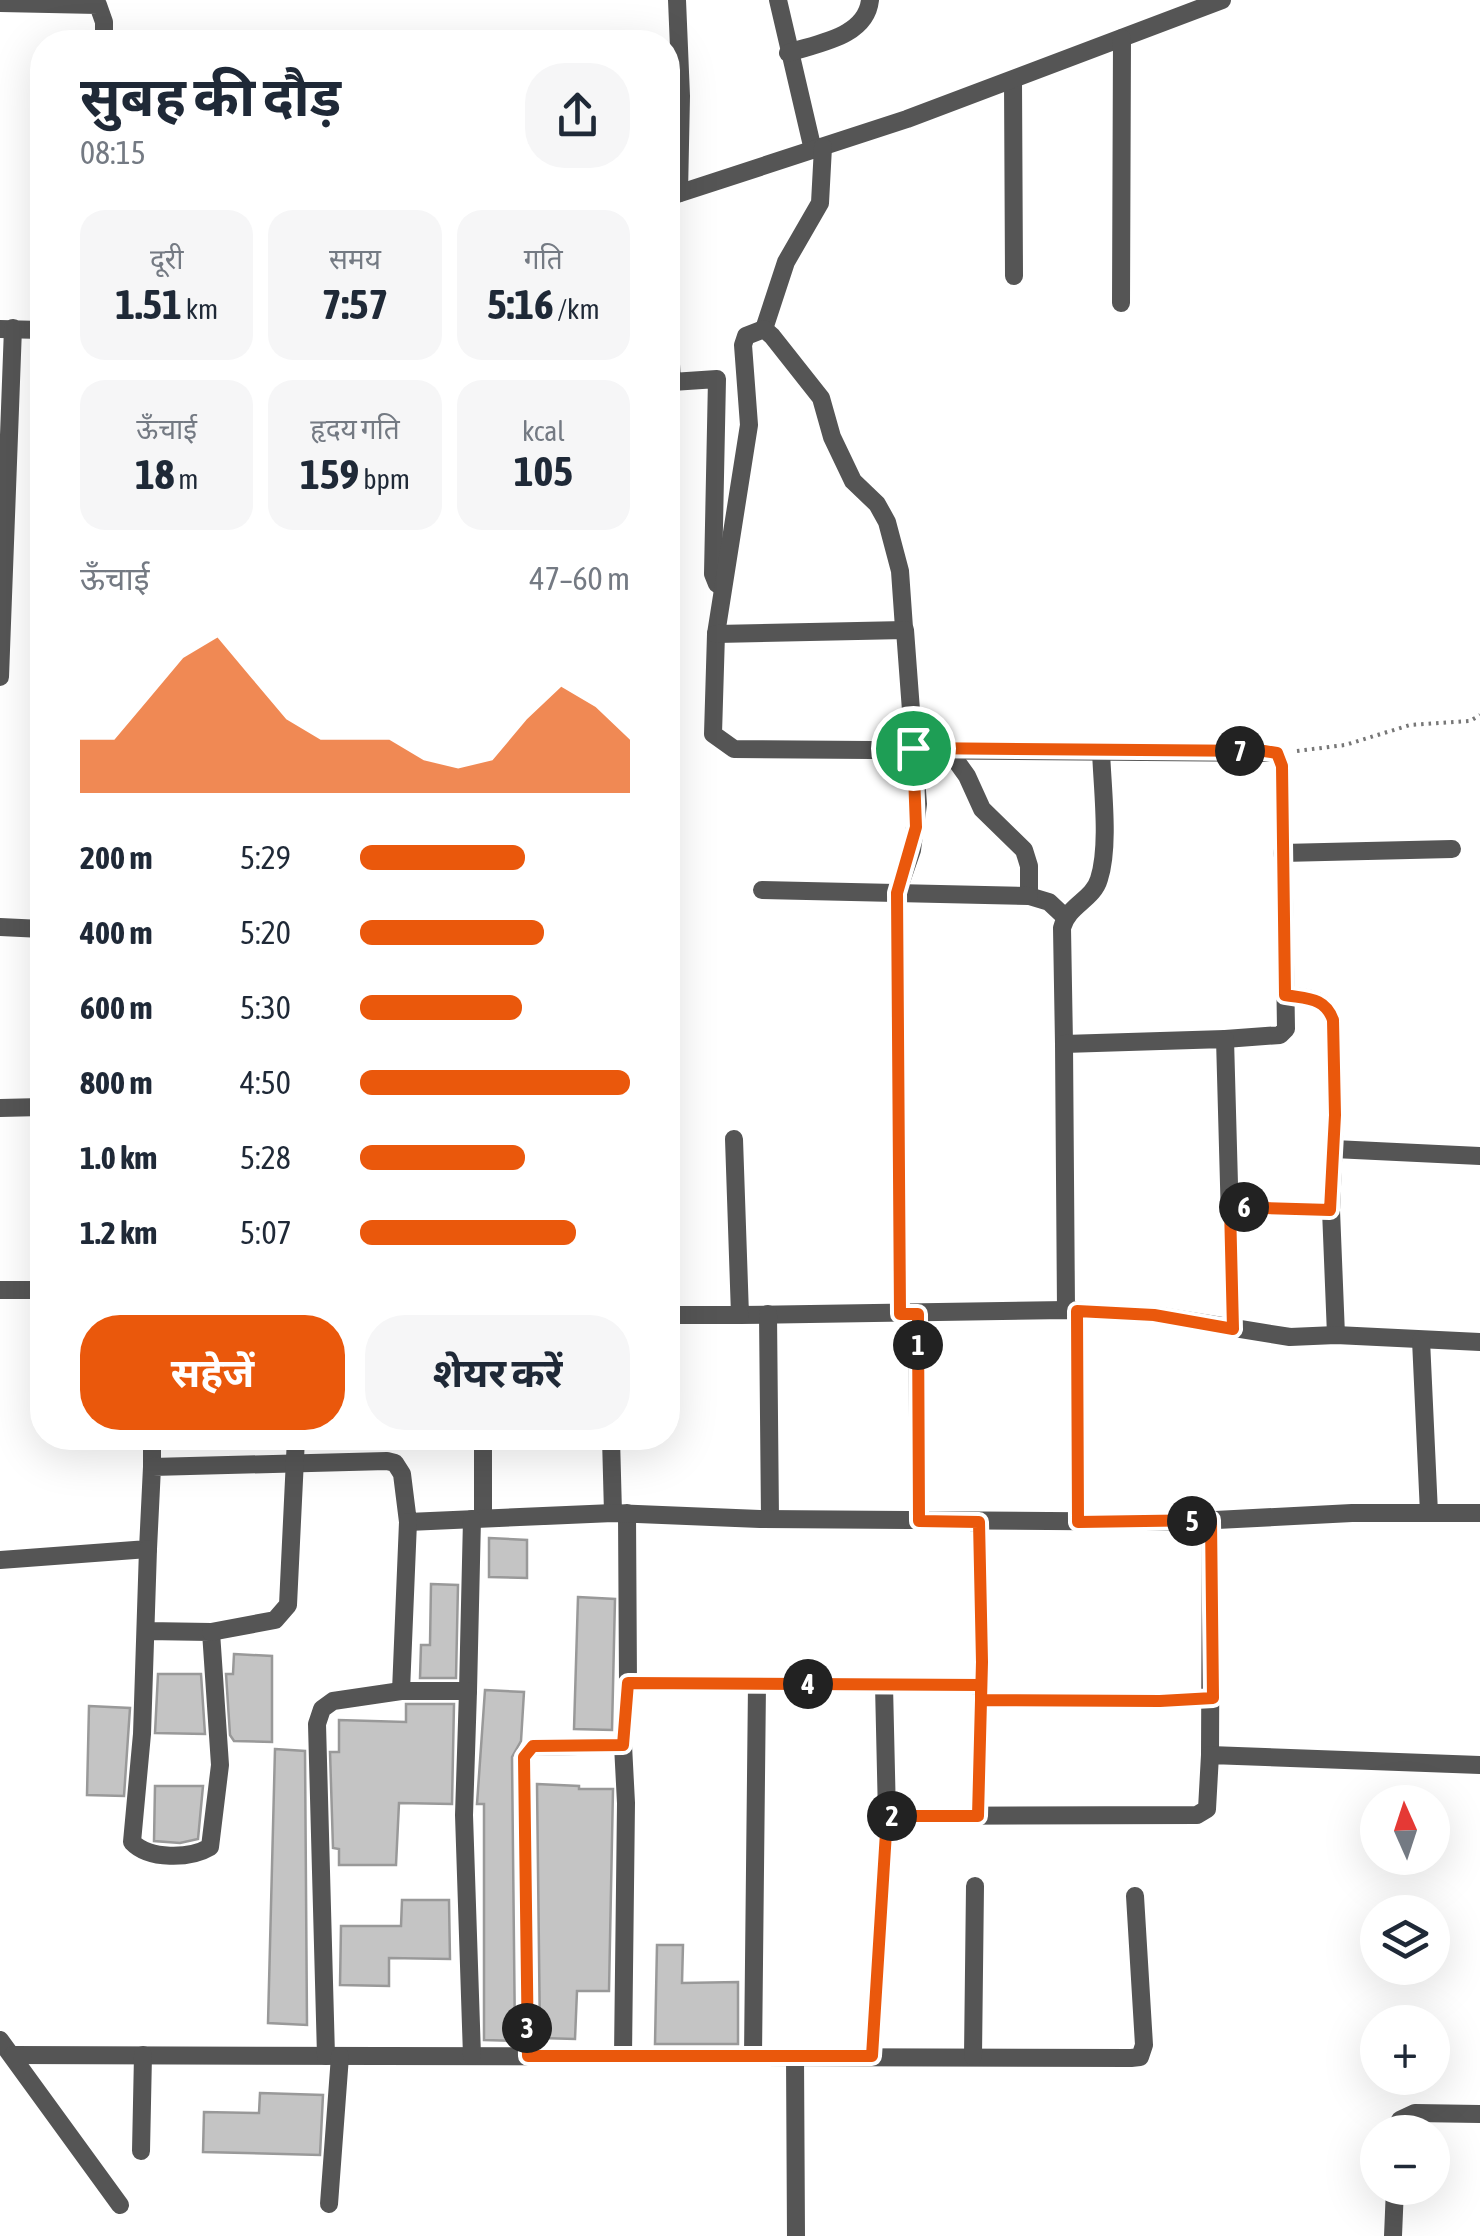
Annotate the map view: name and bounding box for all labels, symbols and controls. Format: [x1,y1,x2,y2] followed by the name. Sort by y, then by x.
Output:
[525,63,630,168] button: share
[80,65,341,128] text: सुबह की दौड़
[80,134,146,171] text: 08:15
[150,243,183,275] text: दूरी
[329,243,381,275] text: समय
[524,243,563,275] text: गति
[115,280,182,328] text: 1.51
[322,280,388,328] text: 7:57
[487,280,554,328] text: 5:16
[182,293,218,325] text: km
[554,293,600,325] text: /km
[136,413,197,445] text: ऊँचाई
[310,413,400,445] text: हृदय गति
[522,415,565,447] text: kcal
[514,447,573,495] text: 105
[135,450,174,498] text: 18
[300,450,359,498] text: 159
[174,463,198,495] text: m
[359,463,410,495] text: bpm
[80,560,149,597] text: ऊँचाई
[530,560,630,597] text: 47–60 m
[871,706,956,791] pin
[886,721,941,776] icon: arrive
[1215,726,1265,776] pin: 7
[1233,735,1247,767] text: 7
[80,839,153,876] text: 200 m
[240,839,291,876] text: 5:29
[80,914,153,951] text: 400 m
[240,914,291,951] text: 5:20
[80,989,153,1026] text: 600 m
[240,989,291,1026] text: 5:30
[80,1064,153,1101] text: 800 m
[240,1064,291,1101] text: 4:50
[80,1139,157,1176] text: 1.0 km
[240,1139,291,1176] text: 5:28
[1219,1182,1269,1232] pin: 6
[1237,1191,1251,1223] text: 6
[80,1214,157,1251] text: 1.2 km
[240,1214,291,1251] text: 5:07
[80,1315,345,1430] button: सहेजें
[365,1315,630,1430] button: शेयर करें
[893,1320,943,1370] pin: 1
[911,1329,925,1361] text: 1
[1167,1496,1217,1546] pin: 5
[1185,1505,1199,1537] text: 5
[783,1659,833,1709] pin: 4
[801,1668,815,1700] text: 4
[1360,1785,1450,1875] north arrow
[1360,1785,1450,2205] map controls
[867,1791,917,1841] pin: 2
[885,1800,899,1832] text: 2
[1360,1895,1450,1985] button: layers
[502,2003,552,2053] pin: 3
[1360,2005,1450,2095] button: +
[520,2012,534,2044] text: 3
[1360,2115,1450,2205] button: −

